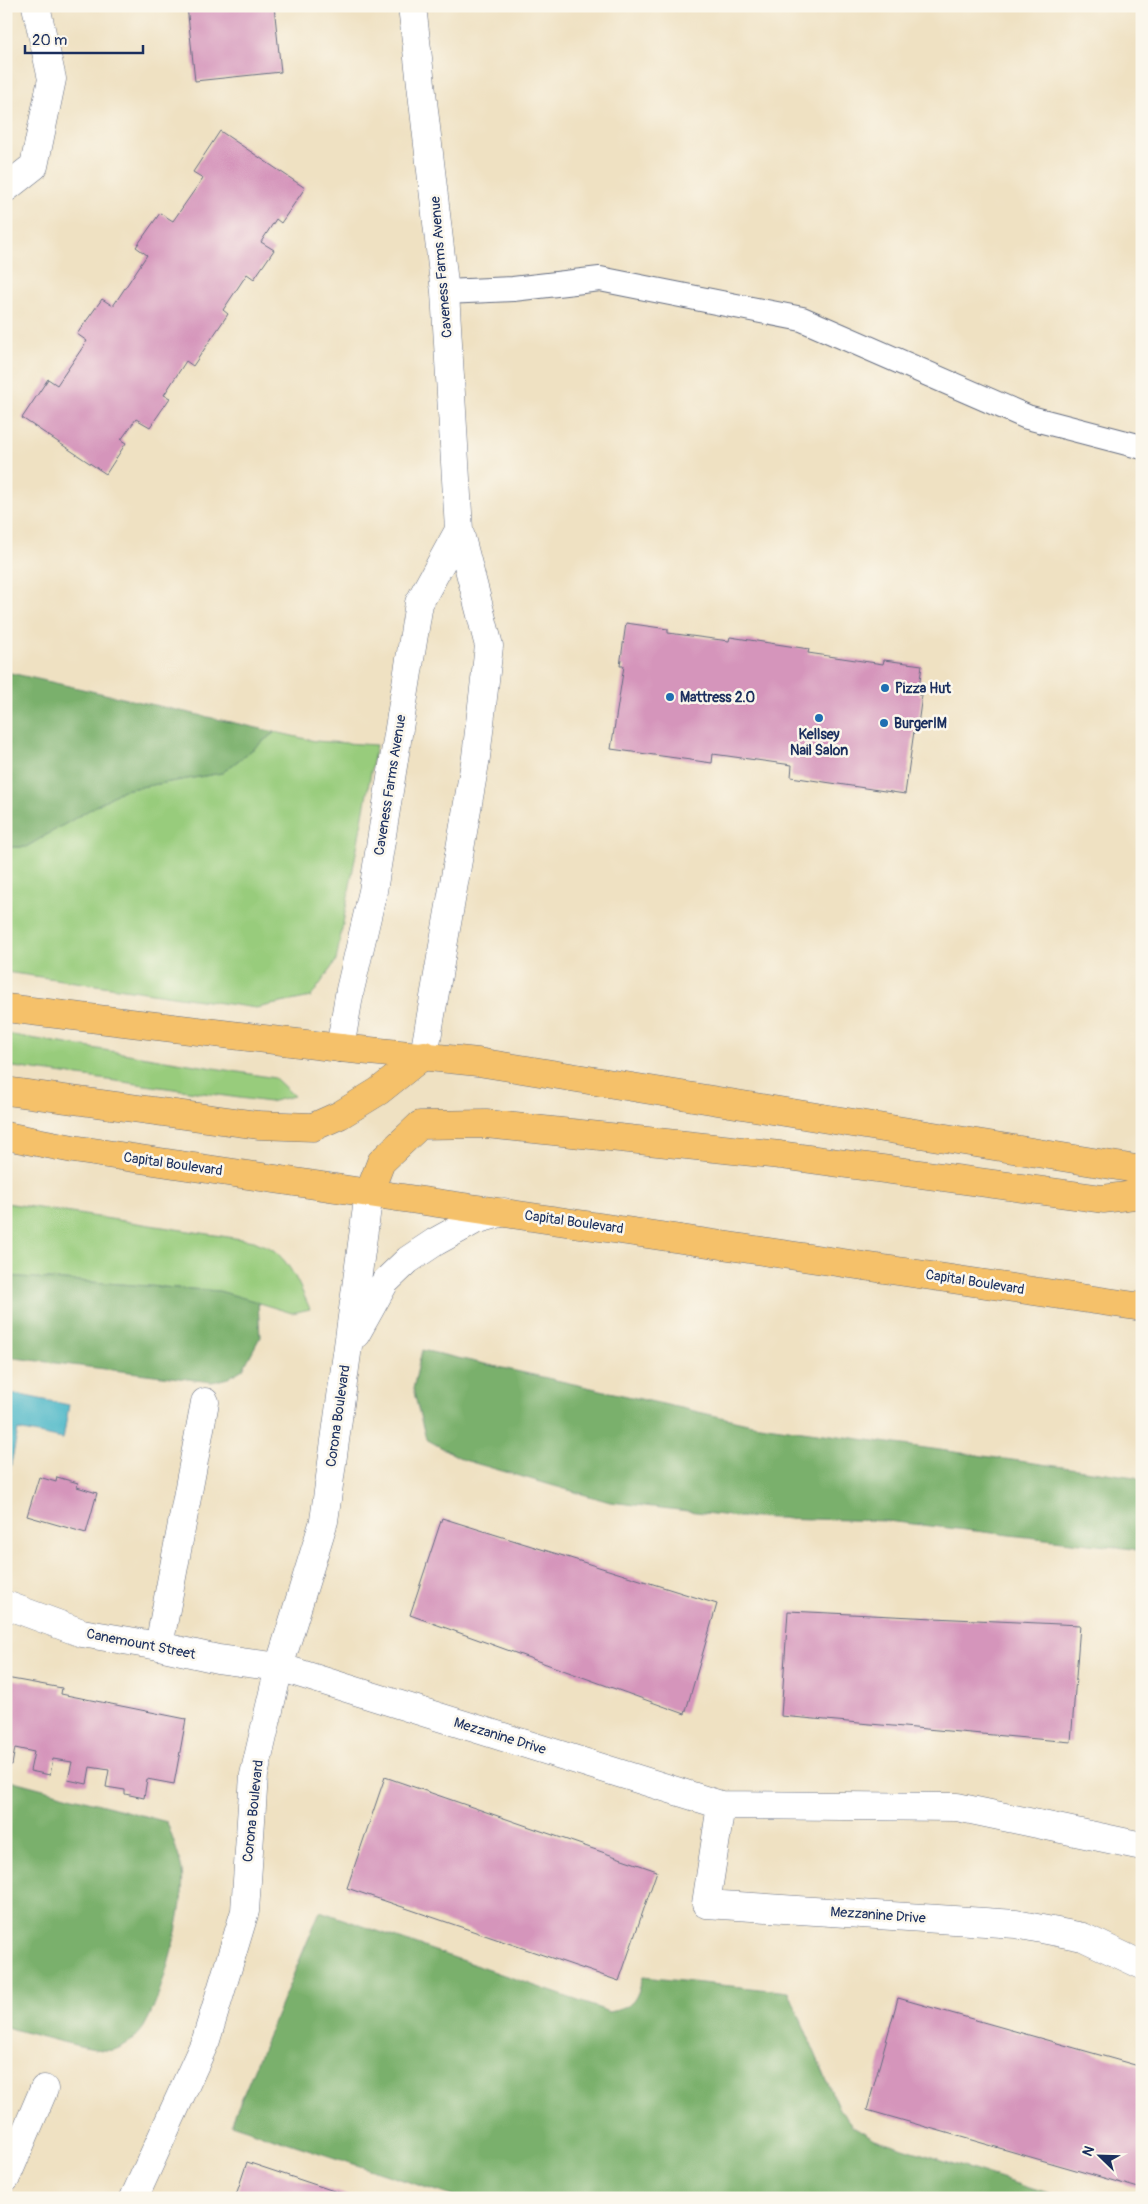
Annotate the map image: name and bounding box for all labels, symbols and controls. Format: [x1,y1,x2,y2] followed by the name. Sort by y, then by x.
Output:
[25,22,142,54] scale bar
[32,31,67,50] text: 20 m
[426,195,456,339] street label: Caveness Farms Avenue
[895,680,951,697] place label: Pizza Hut
[879,682,891,694] marker: Pizza Hut
[680,689,756,706] place label: Mattress 2.0
[664,691,676,703] marker: Mattress 2.0
[813,712,825,724] marker: Kellsey Nail Salon
[370,713,410,857] street label: Caveness Farms Avenue
[894,715,947,732] place label: BurgerIM
[878,717,890,729] marker: BurgerIM
[790,726,848,759] place label: Kellsey Nail Salon
[122,1149,224,1179] street label: Capital Boulevard
[523,1207,625,1237] street label: Capital Boulevard
[924,1266,1026,1298] street label: Capital Boulevard
[322,1364,354,1468] street label: Corona Boulevard
[85,1625,197,1663] street label: Canemount Street
[452,1714,548,1758] street label: Mezzanine Drive
[239,1759,267,1863] street label: Corona Boulevard
[830,1903,926,1927] street label: Mezzanine Drive
[1076,2132,1126,2182] north arrow
[1079,2143,1098,2159] text: N

